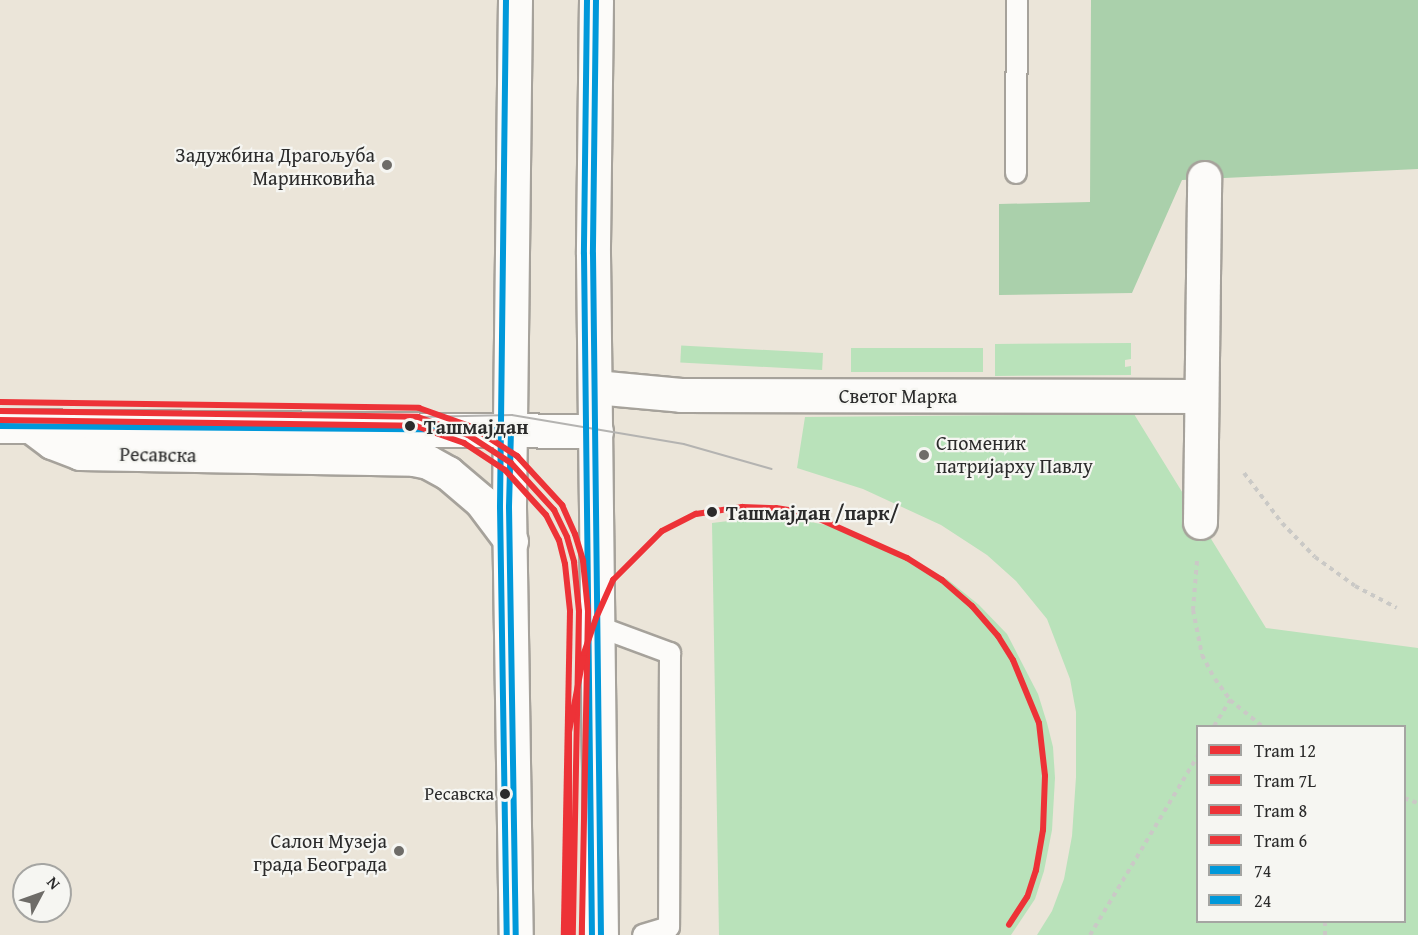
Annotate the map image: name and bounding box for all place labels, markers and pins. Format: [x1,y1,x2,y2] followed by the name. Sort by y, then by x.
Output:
[175,142,375,189] place label: Задужбина Драгољуба Маринковића
[380,158,394,172] marker: Задужбина Драгољуба Маринковића
[424,414,528,438] place label: Ташмајдан
[401,417,419,435] marker: Ташмајдан
[936,431,1093,478] place label: Споменик патријарху Павлу
[917,448,931,462] marker: Споменик патријарху Павлу
[726,500,899,524] place label: Ташмајдан /парк/
[703,503,721,521] marker: Ташмајдан /парк/
[425,783,494,805] place label: Ресавска
[499,788,511,800] marker: Ресавска
[253,828,387,875] place label: Салон Музеја града Београда
[392,844,406,858] marker: Салон Музеја града Београда

